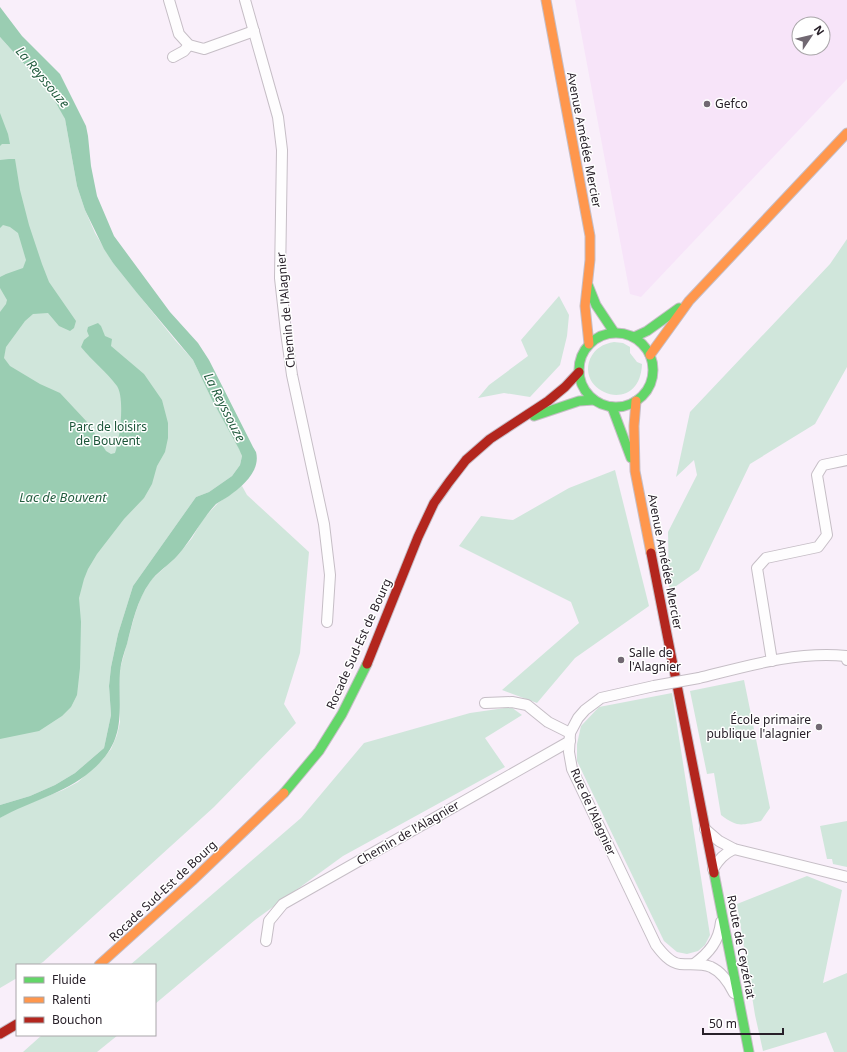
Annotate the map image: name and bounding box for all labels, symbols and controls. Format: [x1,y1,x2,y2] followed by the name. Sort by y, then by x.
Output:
[791,16,831,56] north arrow
[811,22,828,38] text: N
[12,42,74,112] water label: La Reyssouze
[563,71,606,209] street label: Avenue Amédée Mercier
[715,95,748,112] place label: Gefco
[702,99,712,109] marker: Gefco
[272,252,299,369] street label: Chemin de l'Alagnier
[200,369,250,445] water label: La Reyssouze
[69,418,147,449] park label: Parc de loisirs de Bouvent
[19,488,107,506] water label: Lac de Bouvent
[644,493,687,631] street label: Avenue Amédée Mercier
[322,576,395,712] street label: Rocade Sud-Est de Bourg
[629,644,681,675] place label: Salle de l'Alagnier
[616,655,626,665] marker: Salle de l'Alagnier
[706,711,811,742] place label: École primaire publique l'alagnier
[814,722,824,732] marker: École primaire publique l'alagnier
[567,765,620,858] street label: Rue de l'Alagnier
[353,796,462,869] street label: Chemin de l'Alagnier
[105,836,220,945] street label: Rocade Sud-Est de Bourg
[723,894,760,1001] street label: Route de Ceyzériat
[16,964,156,1036] legend
[52,971,86,988] text: Fluide
[52,991,91,1008] text: Ralenti
[703,1010,783,1036] scale bar
[52,1011,102,1028] text: Bouchon
[709,1015,737,1032] text: 50 m

